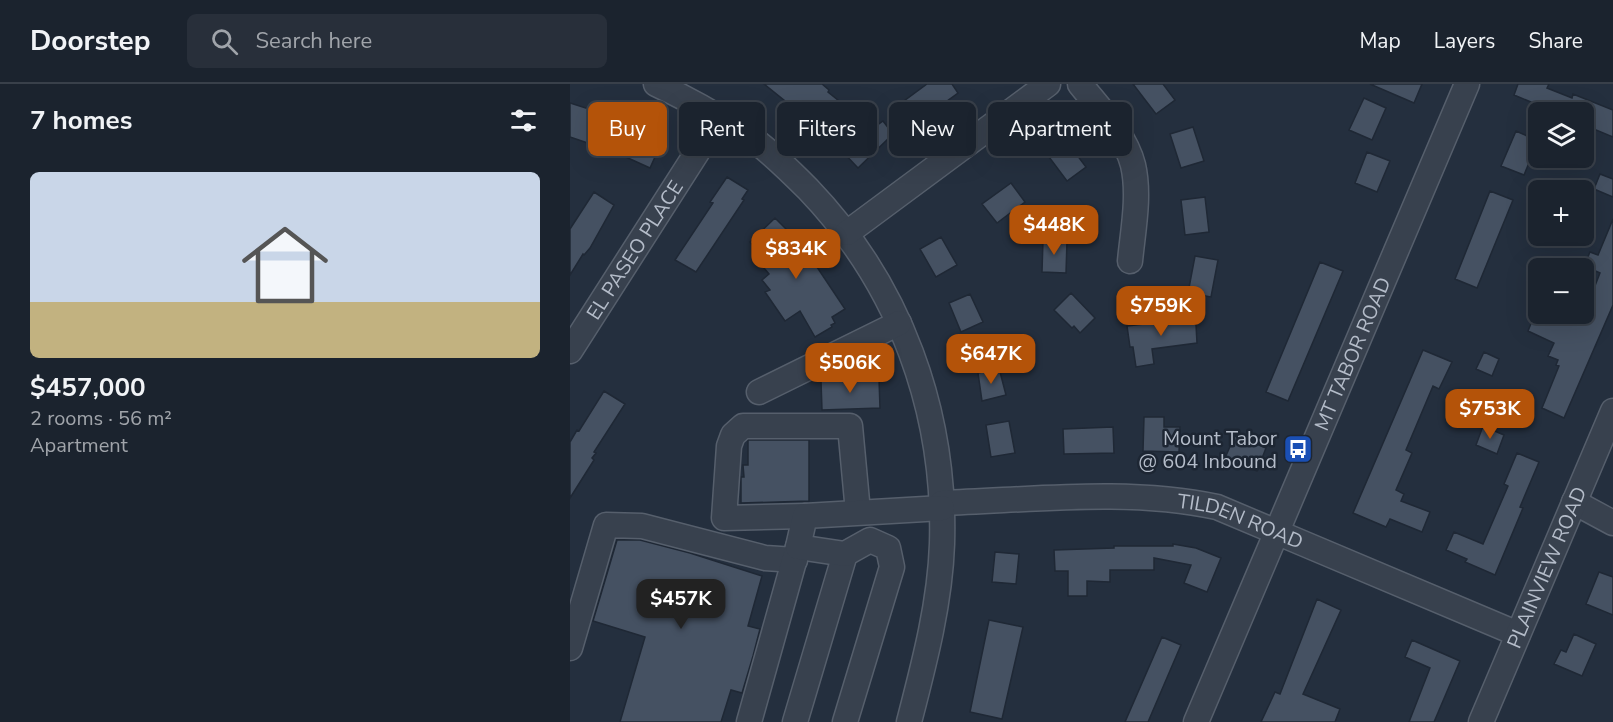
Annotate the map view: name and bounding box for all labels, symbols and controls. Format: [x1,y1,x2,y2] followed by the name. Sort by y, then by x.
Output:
[187,14,607,68] search box
[30,22,151,60] text: Doorstep
[208,25,241,58] icon: search
[256,26,372,56] text: Search here
[1359,27,1401,55] text: Map
[1434,27,1495,55] text: Layers
[1528,27,1583,55] text: Share
[588,102,667,156] chip: Buy
[679,102,765,156] chip: Rent
[777,102,877,156] chip: Filters
[889,102,976,156] chip: New
[988,102,1132,156] chip: Apartment
[1528,102,1594,324] map controls
[1528,102,1594,168] button: layers
[30,103,132,138] text: 7 homes
[507,104,540,137] icon: filters
[580,175,689,325] street label: EL PASEO PLACE
[1528,180,1594,246] button: +
[1012,205,1096,256] pin: $448K
[231,211,339,319] icon: home
[1023,211,1085,238] text: $448K
[754,229,838,280] pin: $834K
[765,235,827,262] text: $834K
[1528,258,1594,324] button: −
[1308,273,1397,435] street label: MT TABOR ROAD
[1119,286,1203,337] pin: $759K
[1130,292,1192,319] text: $759K
[949,334,1033,385] pin: $647K
[960,340,1022,367] text: $647K
[808,343,892,394] pin: $506K
[819,349,881,376] text: $506K
[30,370,146,405] text: $457,000
[1448,389,1532,440] pin: $753K
[1459,395,1521,422] text: $753K
[30,405,172,432] text: 2 rooms · 56 m²
[1138,425,1277,475] place label: Mount Tabor @ 604 Inbound
[30,432,128,459] text: Apartment
[1282,433,1314,465] bus stop icon: Mount Tabor @ 604 Inbound
[1500,482,1593,652] street label: PLAINVIEW ROAD
[1176,487,1307,555] street label: TILDEN ROAD
[639,579,723,630] pin: $457K
[650,585,712,612] text: $457K

